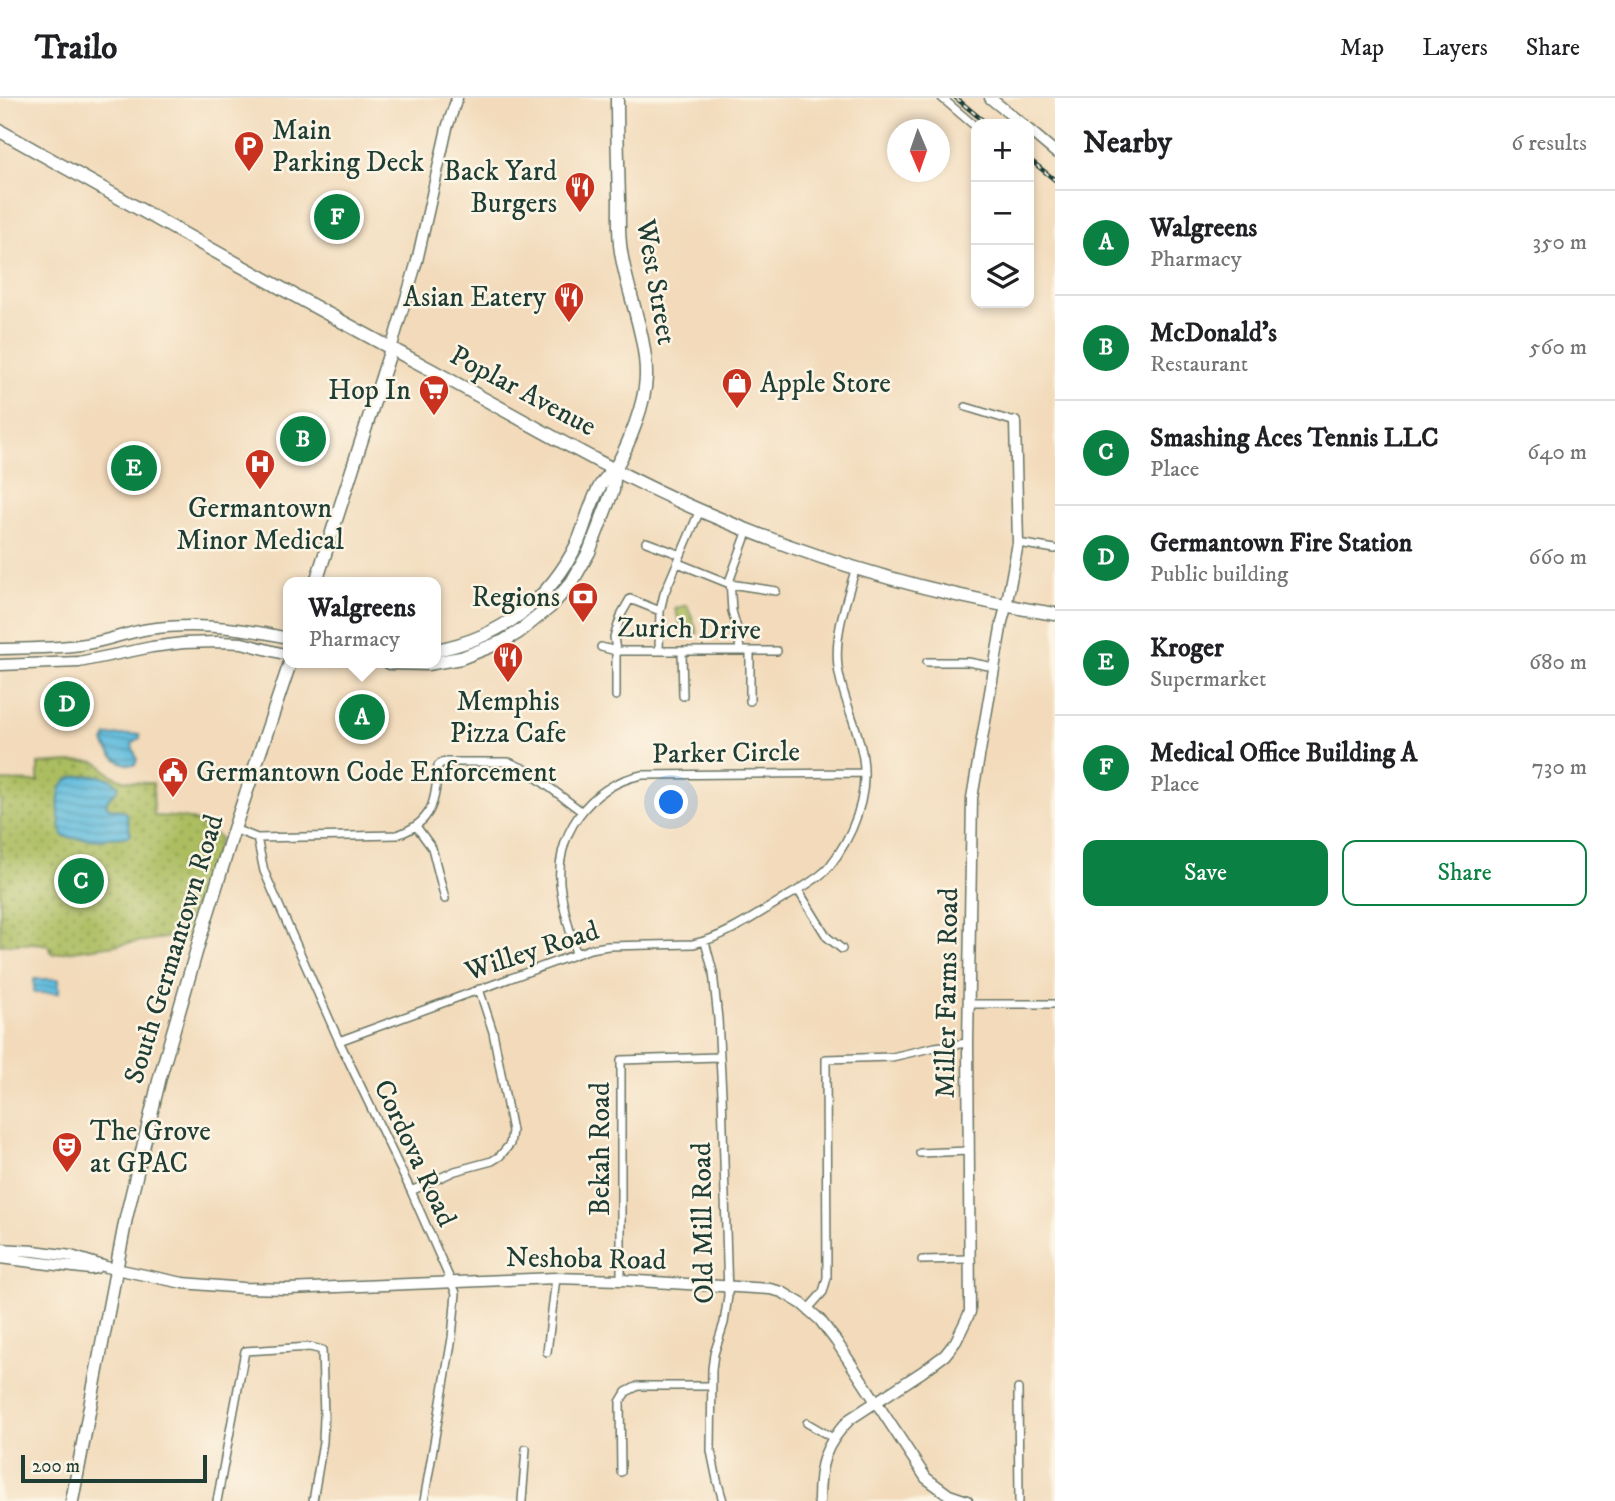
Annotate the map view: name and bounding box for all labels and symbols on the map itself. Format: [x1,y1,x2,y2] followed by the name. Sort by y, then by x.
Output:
[272,113,424,180] place label: Main Parking Deck
[887,119,950,182] north arrow
[232,129,266,173] parking icon: Main Parking Deck
[443,154,557,221] place label: Back Yard Burgers
[563,170,597,214] restaurant icon: Back Yard Burgers
[314,191,360,243] pin: F
[628,216,684,347] street label: West Street
[403,280,547,315] place label: Asian Eatery
[552,280,586,324] restaurant icon: Asian Eatery
[444,338,602,444] street label: Poplar Avenue
[720,366,754,410] shop icon: Apple Store
[760,366,891,401] place label: Apple Store
[328,373,411,408] place label: Hop In
[417,373,451,417] supermarket icon: Hop In
[280,413,326,465] pin: B
[111,442,157,494] pin: E
[243,447,277,491] hospital icon: Germantown Minor Medical
[176,491,344,558] place label: Germantown Minor Medical
[471,580,560,615] place label: Regions
[566,580,600,624] bank icon: Regions
[617,610,761,648] street label: Zurich Drive
[491,640,525,684] restaurant icon: Memphis Pizza Cafe
[44,678,90,730] pin: D
[450,684,566,751] place label: Memphis Pizza Cafe
[339,691,385,743] pin: A
[652,734,800,772] street label: Parker Circle
[156,755,190,799] public building icon: Germantown Code Enforcement
[196,755,557,790] place label: Germantown Code Enforcement
[654,785,688,819] your location
[116,810,232,1088] street label: South Germantown Road
[58,855,104,907] pin: C
[928,887,966,1099] street label: Miller Farms Road
[460,913,603,989] street label: Willey Road
[366,1074,464,1232] street label: Cordova Road
[583,1082,618,1216] street label: Bekah Road
[90,1114,211,1181] place label: The Grove at GPAC
[50,1130,84,1174] theatre icon: The Grove at GPAC
[684,1142,722,1304] street label: Old Mill Road
[505,1240,667,1278] street label: Neshoba Road
[21,1452,206,1484] scale bar

